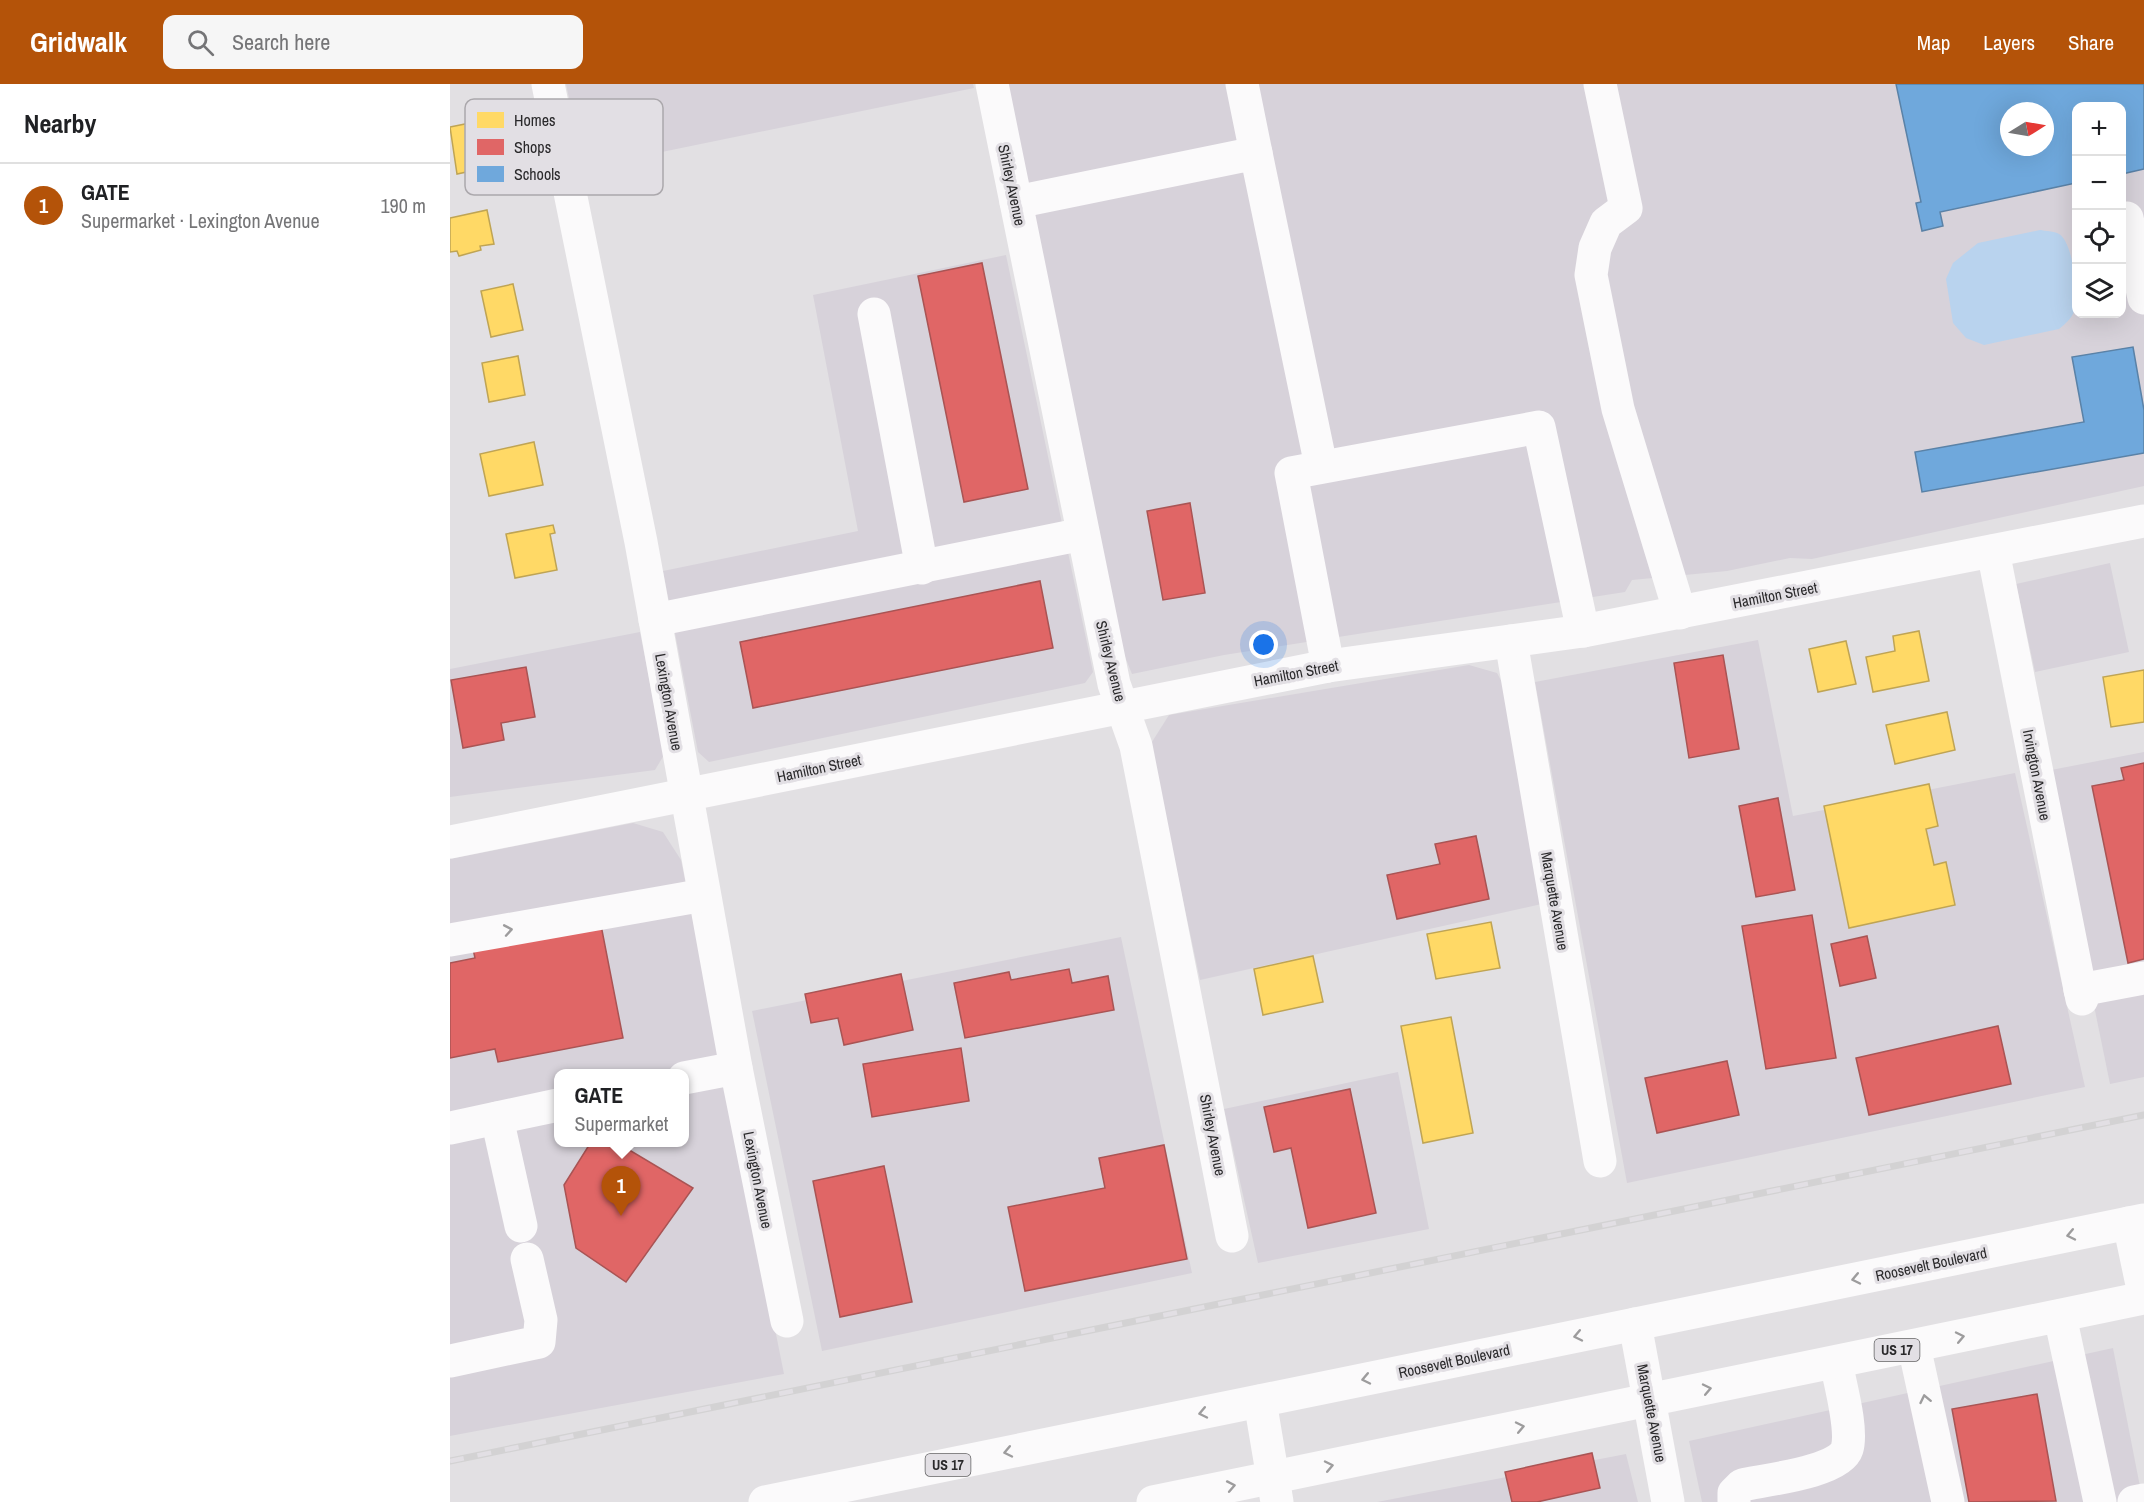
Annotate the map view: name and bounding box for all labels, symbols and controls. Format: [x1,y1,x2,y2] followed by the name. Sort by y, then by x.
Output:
[163,15,583,69] search box
[30,23,127,61] text: Gridwalk
[184,26,217,59] icon: search
[232,27,330,57] text: Search here
[1917,28,1950,57] text: Map
[1983,28,2035,57] text: Layers
[2068,28,2114,57] text: Share
[465,99,663,195] legend
[2000,102,2054,156] north arrow
[2072,102,2126,318] map controls
[2072,102,2126,156] button: +
[24,106,96,141] text: Nearby
[514,109,556,131] text: Homes
[514,136,551,158] text: Shops
[993,142,1031,228] street label: Shirley Avenue
[2072,156,2126,210] button: −
[514,163,561,185] text: Schools
[81,177,130,207] text: GATE
[39,192,48,219] text: 1
[380,192,426,219] text: 190 m
[81,207,320,234] text: Supermarket · Lexington Avenue
[2072,210,2126,264] button: locate
[2072,264,2126,318] button: layers
[1731,576,1820,613] street label: Hamilton Street
[1091,618,1131,704] street label: Shirley Avenue
[1249,630,1278,659] your location
[650,652,688,752] street label: Lexington Avenue
[1252,654,1341,691] street label: Hamilton Street
[2018,728,2056,822] street label: Irvington Avenue
[775,749,864,787] street label: Hamilton Street
[1536,850,1574,952] street label: Marquette Avenue
[502,924,512,937] one-way arrow
[554,1069,689,1147] popup
[575,1080,623,1110] text: GATE
[1195,1092,1231,1178] street label: Shirley Avenue
[575,1110,668,1137] text: Supermarket
[738,1130,778,1230] street label: Lexington Avenue
[602,1166,640,1216] pin: 1
[2067,1228,2077,1241] one-way arrow
[1873,1242,1989,1286] street label: Roosevelt Boulevard
[1851,1272,1861,1285] one-way arrow
[1573,1329,1583,1342] one-way arrow
[1954,1331,1964,1344] one-way arrow
[1396,1339,1512,1383] street label: Roosevelt Boulevard
[1874,1339,1920,1361] road number: US 17
[1632,1362,1672,1464] street label: Marquette Avenue
[1361,1372,1371,1385] one-way arrow
[1702,1383,1712,1396] one-way arrow
[1920,1394,1933,1404] one-way arrow
[1198,1406,1208,1419] one-way arrow
[1515,1421,1525,1434] one-way arrow
[1003,1445,1013,1458] one-way arrow
[926,1454,970,1476] road number: US 17
[1324,1460,1334,1473] one-way arrow
[1226,1480,1236,1493] one-way arrow

